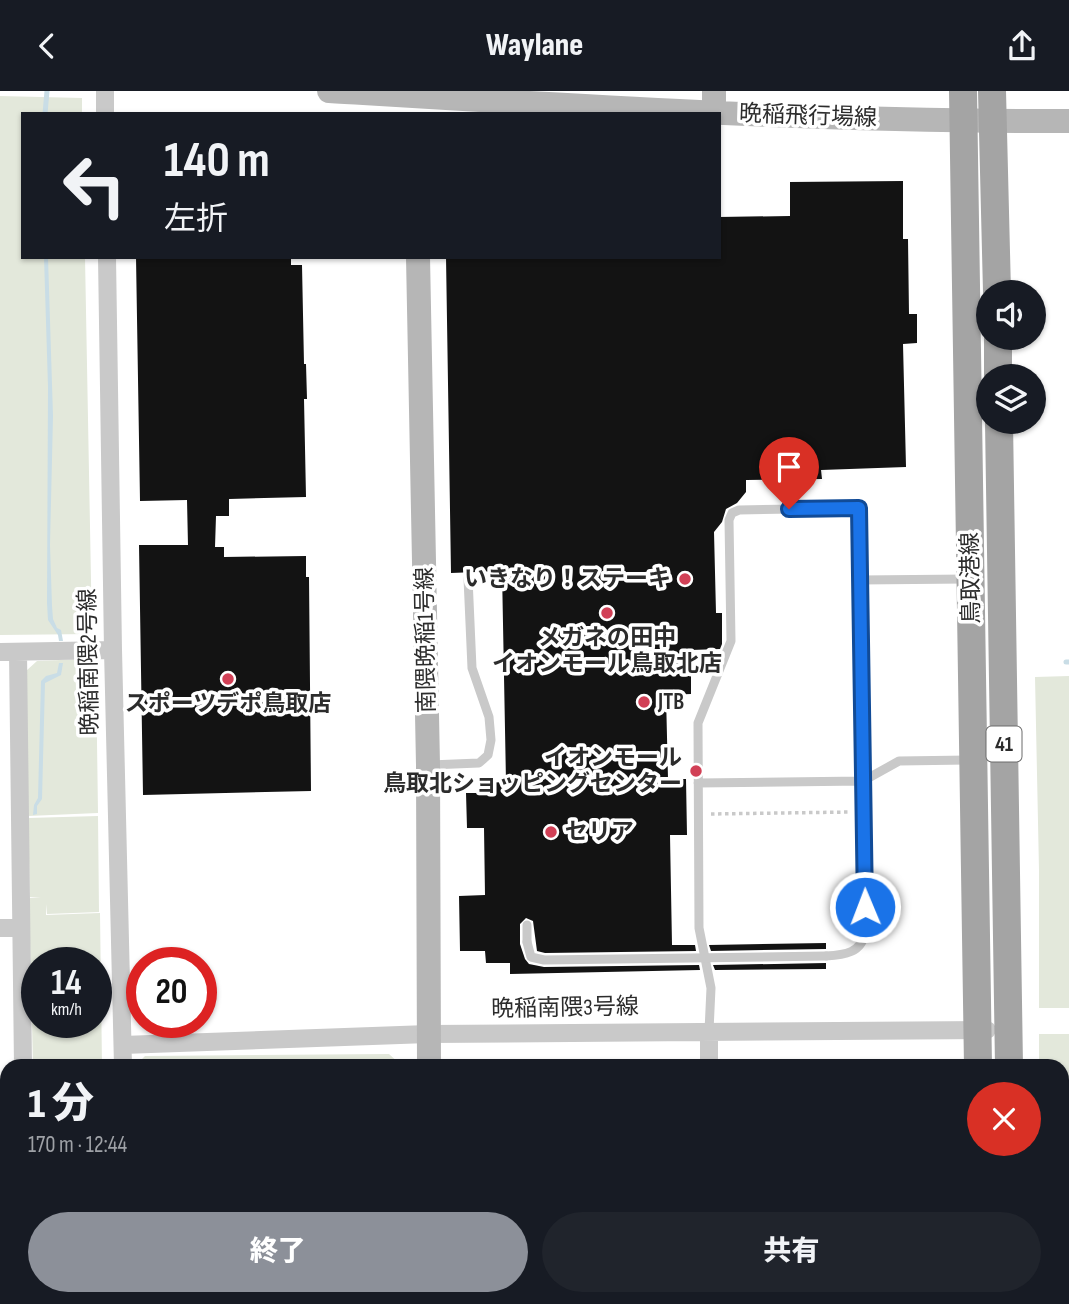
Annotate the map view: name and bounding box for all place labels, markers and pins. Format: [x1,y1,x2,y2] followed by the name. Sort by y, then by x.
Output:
[759,437,819,509] pin
[464,565,671,593] place label: いきなり！ステーキ
[677,571,693,587] marker: いきなり！ステーキ
[599,605,615,621] marker: メガネの田中 イオンモール鳥取北店
[492,624,722,678] place label: メガネの田中 イオンモール鳥取北店
[220,671,236,687] marker: スポーツデポ鳥取店
[657,688,684,716] place label: JTB
[125,690,331,718] place label: スポーツデポ鳥取店
[636,694,652,710] marker: JTB
[383,744,682,798] place label: イオンモール 鳥取北ショッピングセンター
[688,763,704,779] marker: イオンモール 鳥取北ショッピングセンター
[565,818,634,846] place label: セリア
[543,824,559,840] marker: セリア

